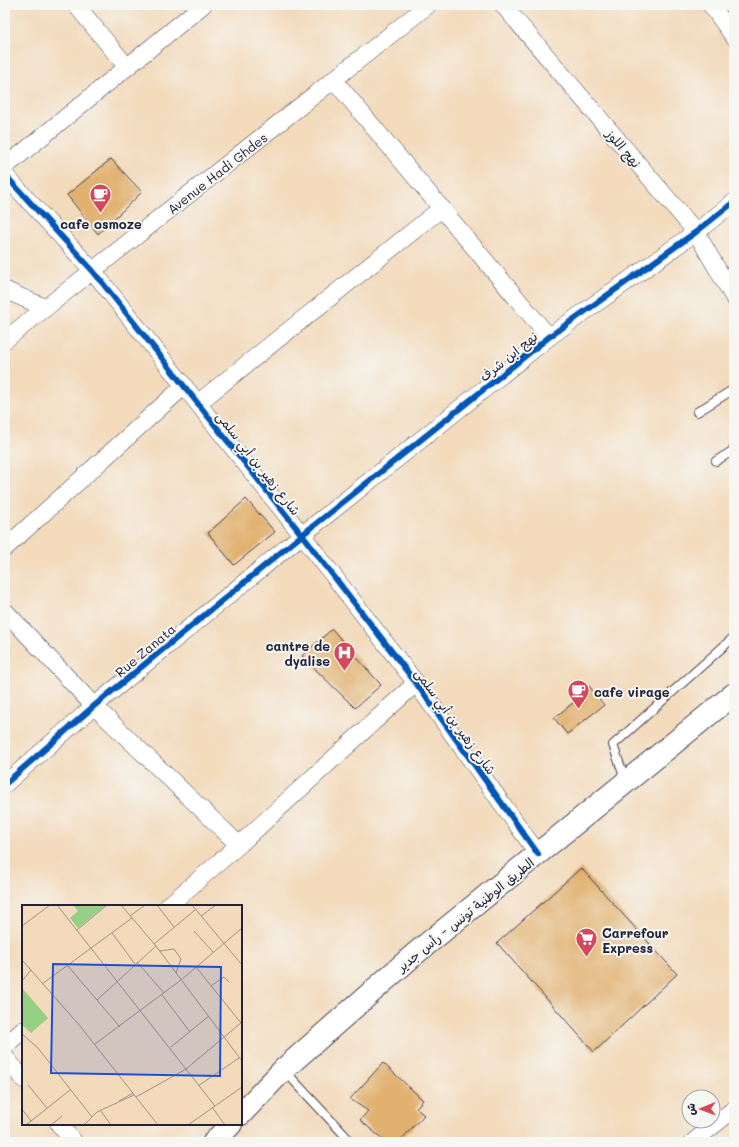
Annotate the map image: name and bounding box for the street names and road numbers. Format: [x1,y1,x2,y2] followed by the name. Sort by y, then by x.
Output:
[601,124,645,172] street label: نهج اللوز
[164,129,270,217] street label: Avenue Hadi Ghdes
[475,327,542,386] street label: نهج ابن شرف
[210,408,305,521] street label: شارع زهير بن أبي سلمى
[111,620,179,680] street label: Rue Zanata
[409,665,500,780] street label: شارع زهير بن أبي سلمى
[392,853,538,976] street label: الطريق الوطنية تونس - رأس جدير

